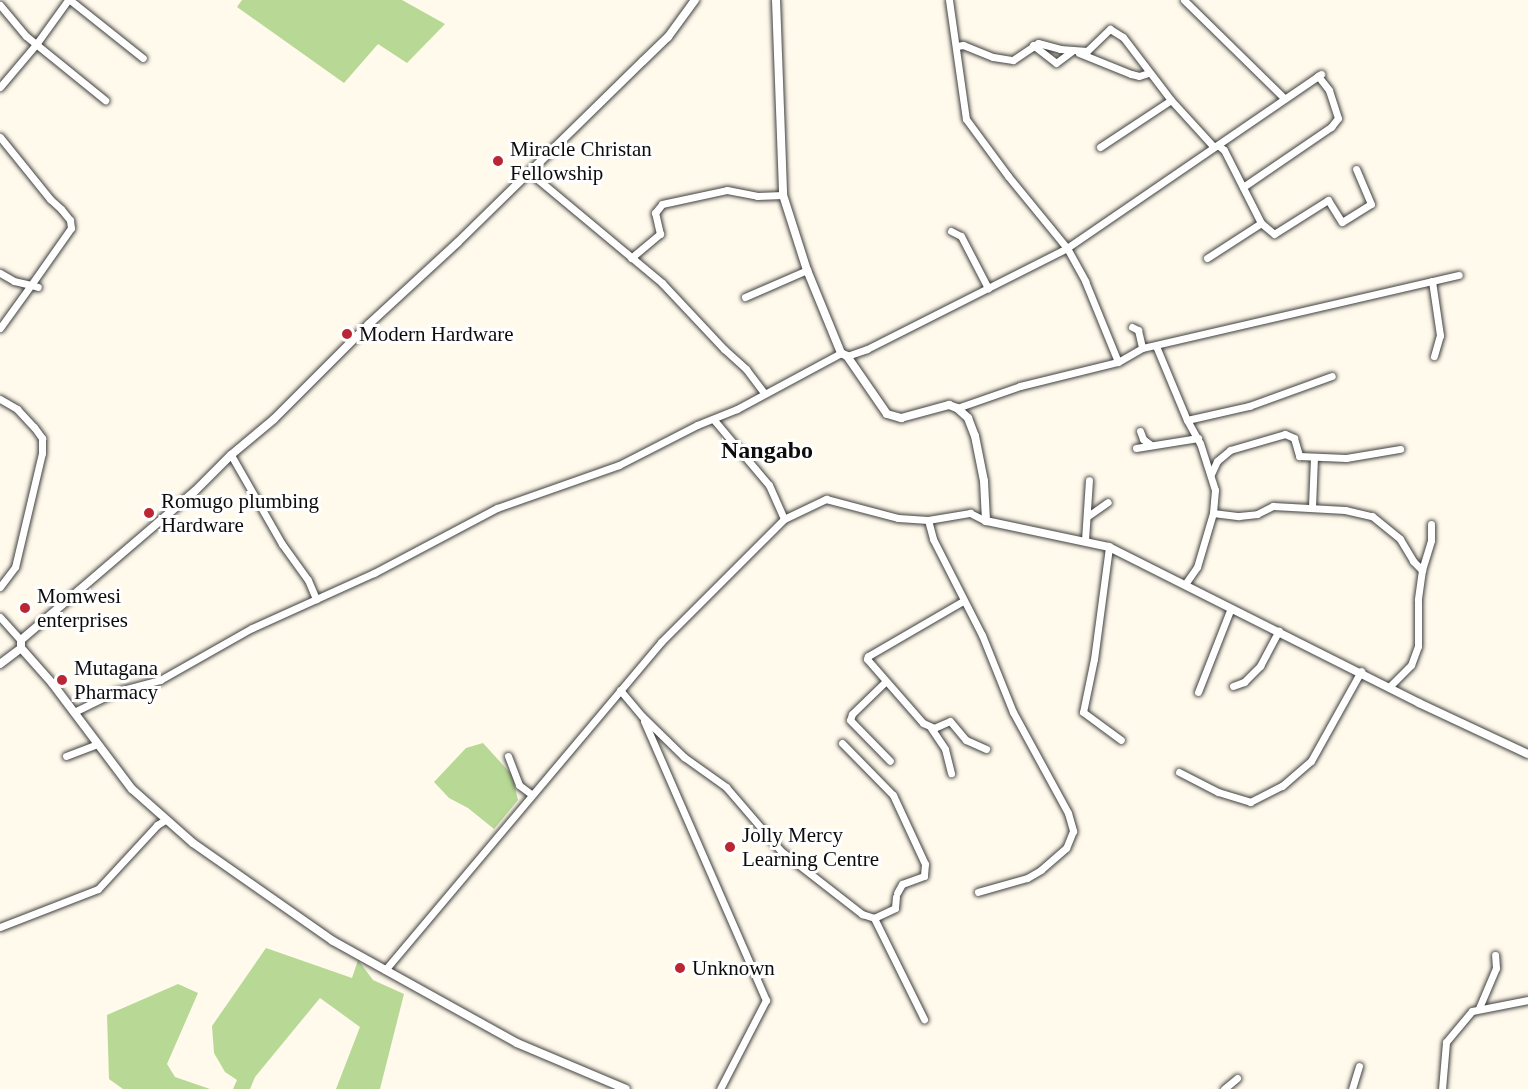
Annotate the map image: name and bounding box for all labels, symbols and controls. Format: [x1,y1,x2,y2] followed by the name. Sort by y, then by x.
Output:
[510,136,652,186] place label: Miracle Christan Fellowship
[491,154,505,168] marker: Miracle Christan Fellowship
[359,321,514,347] place label: Modern Hardware
[340,327,354,341] marker: Modern Hardware
[721,437,813,465] district label: Nangabo
[161,488,319,538] place label: Romugo plumbing Hardware
[142,506,156,520] marker: Romugo plumbing Hardware
[37,583,128,633] place label: Momwesi enterprises
[18,601,32,615] marker: Momwesi enterprises
[74,655,158,705] place label: Mutagana Pharmacy
[55,673,69,687] marker: Mutagana Pharmacy
[742,822,879,872] place label: Jolly Mercy Learning Centre
[723,840,737,854] marker: Jolly Mercy Learning Centre
[692,955,775,981] place label: Unknown
[673,961,687,975] marker: Unknown

